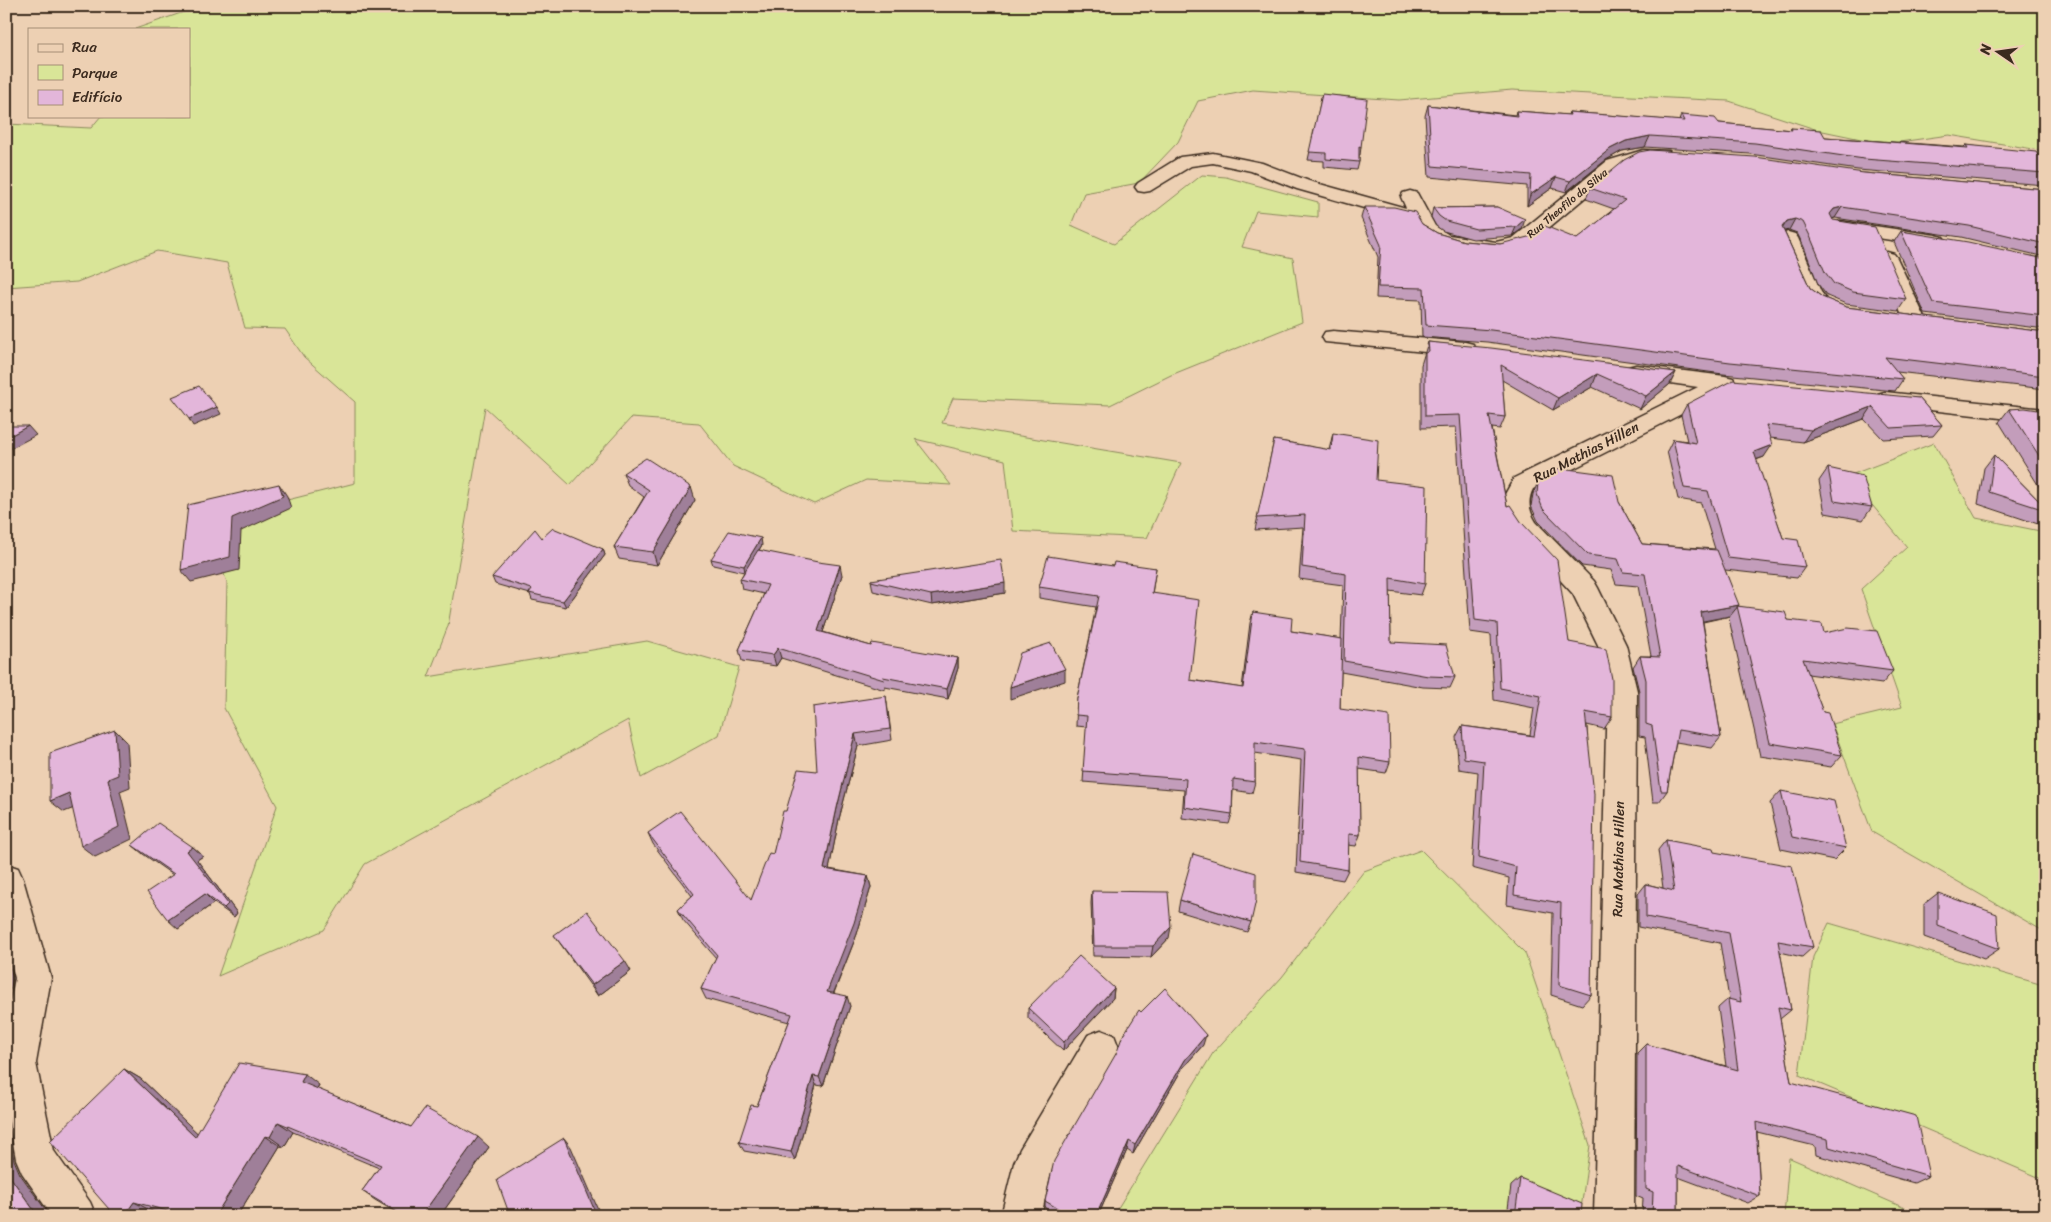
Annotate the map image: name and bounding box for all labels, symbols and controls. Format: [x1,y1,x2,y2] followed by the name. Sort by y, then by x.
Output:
[28,28,190,118] legend
[1974,28,2024,78] north arrow
[72,34,97,60] text: Rua
[1972,41,1999,58] text: N
[72,60,117,86] text: Parque
[72,84,123,110] text: Edifício
[1522,163,1613,243] street label: Rua Theofilo da Silva
[1529,415,1644,490] street label: Rua Mathias Hillen
[1605,800,1632,917] street label: Rua Mathias Hillen

